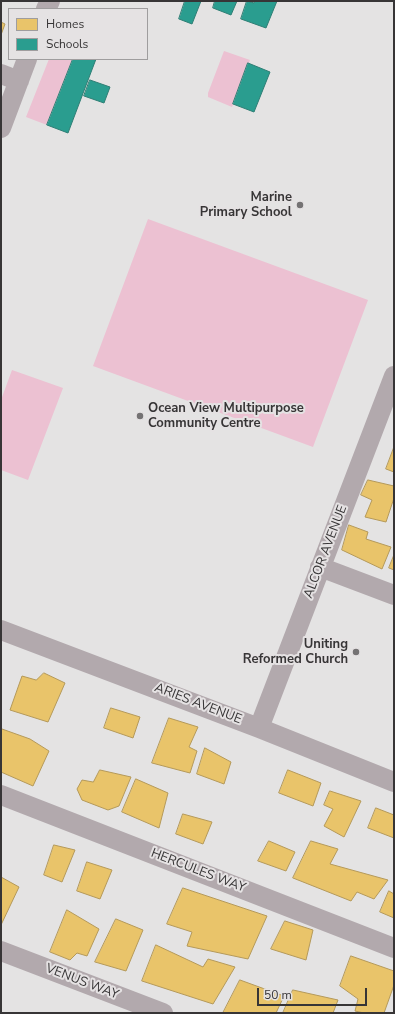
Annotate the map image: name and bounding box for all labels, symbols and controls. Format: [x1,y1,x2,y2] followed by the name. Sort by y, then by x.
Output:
[8,8,148,60] legend
[46,16,84,32] text: Homes
[46,36,88,52] text: Schools
[200,190,292,221] place label: Marine Primary School
[295,200,305,210] marker: Marine Primary School
[148,401,304,432] place label: Ocean View Multipurpose Community Centre
[135,411,145,421] marker: Ocean View Multipurpose Community Centre
[301,503,351,601] street label: ALCOR AVENUE
[243,637,348,668] place label: Uniting Reformed Church
[351,647,361,657] marker: Uniting Reformed Church
[152,680,244,728] street label: ARIES AVENUE
[148,846,248,896] street label: HERCULES WAY
[43,961,121,1003] street label: VENUS WAY
[259,980,369,1006] scale bar
[264,987,292,1003] text: 50 m

